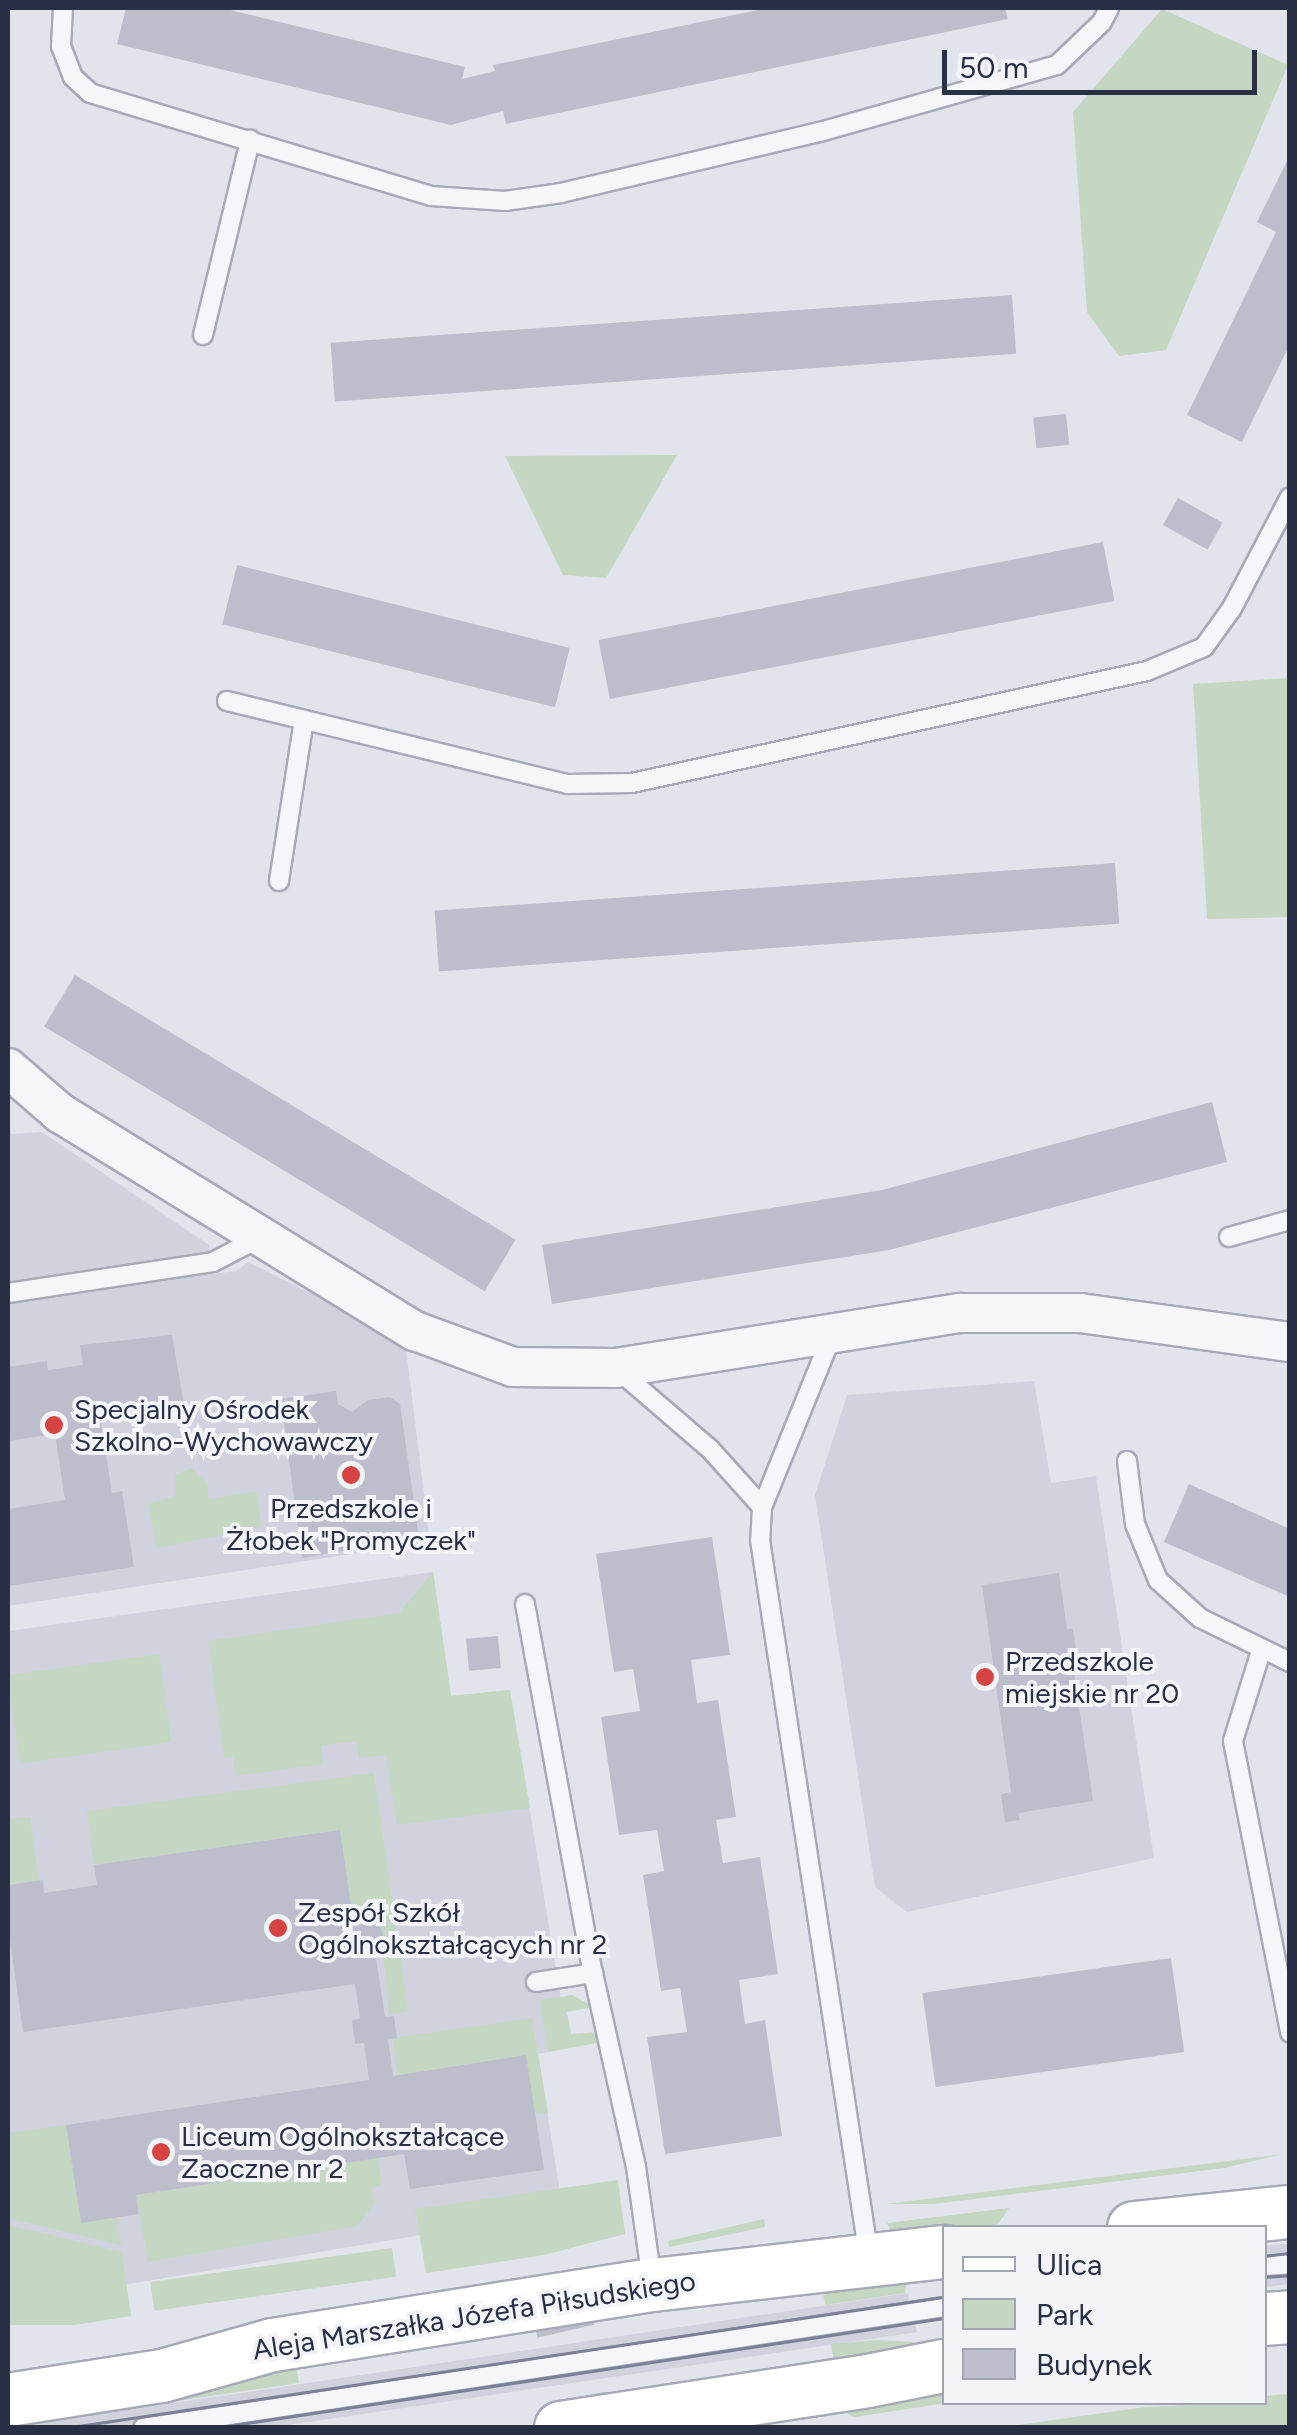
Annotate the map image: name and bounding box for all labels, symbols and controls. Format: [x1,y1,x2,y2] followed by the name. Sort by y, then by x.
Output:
[947,30,1262,92] scale bar
[959,49,1028,86] text: 50 m
[74,1392,373,1458] place label: Specjalny Ośrodek Szkolno-Wychowawczy
[43,1414,65,1436] marker: Specjalny Ośrodek Szkolno-Wychowawczy
[340,1464,362,1486] marker: Przedszkole i Żłobek "Promyczek"
[226,1491,476,1557] place label: Przedszkole i Żłobek "Promyczek"
[1005,1644,1179,1710] place label: Przedszkole miejskie nr 20
[974,1666,996,1688] marker: Przedszkole miejskie nr 20
[298,1895,607,1961] place label: Zespół Szkół Ogólnokształcących nr 2
[267,1917,289,1939] marker: Zespół Szkół Ogólnokształcących nr 2
[181,2119,504,2185] place label: Liceum Ogólnokształcące Zaoczne nr 2
[150,2141,172,2163] marker: Liceum Ogólnokształcące Zaoczne nr 2
[942,2225,1267,2405] legend
[1036,2246,1102,2283] text: Ulica
[250,2263,698,2367] street label: Aleja Marszałka Józefa Piłsudskiego
[1036,2296,1093,2333] text: Park
[1036,2346,1152,2383] text: Budynek

